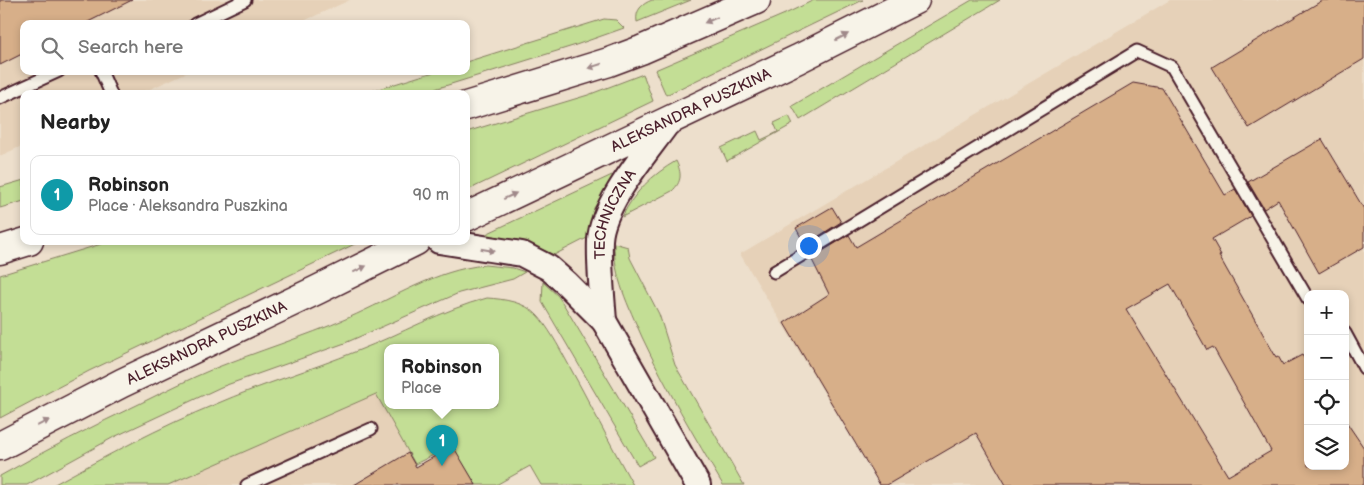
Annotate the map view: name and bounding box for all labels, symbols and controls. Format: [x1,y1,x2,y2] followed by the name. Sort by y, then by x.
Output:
[704,16,718,24] one-way arrow
[20,20,470,75] search box
[835,33,849,41] one-way arrow
[38,34,66,62] icon: search
[78,36,183,59] text: Search here
[587,63,602,71] one-way arrow
[608,64,775,157] street label: ALEKSANDRA PUSZKINA
[40,110,110,135] text: Nearby
[591,165,641,260] street label: TECHNICZNA
[88,174,169,197] text: Robinson
[54,186,60,205] text: 1
[413,186,449,205] text: 90 m
[503,192,517,200] one-way arrow
[88,197,288,216] text: Place · Aleksandra Puszkina
[796,233,822,259] your location
[480,246,496,254] one-way arrow
[353,265,367,273] one-way arrow
[1304,290,1349,470] map controls
[1304,290,1349,335] button: +
[124,296,291,389] street label: ALEKSANDRA PUSZKINA
[1304,335,1349,380] button: −
[384,344,499,409] popup
[401,356,482,379] text: Robinson
[401,379,442,398] text: Place
[1304,380,1349,425] button: locate
[36,419,50,427] one-way arrow
[426,425,458,466] pin: 1
[1304,425,1349,470] button: layers

